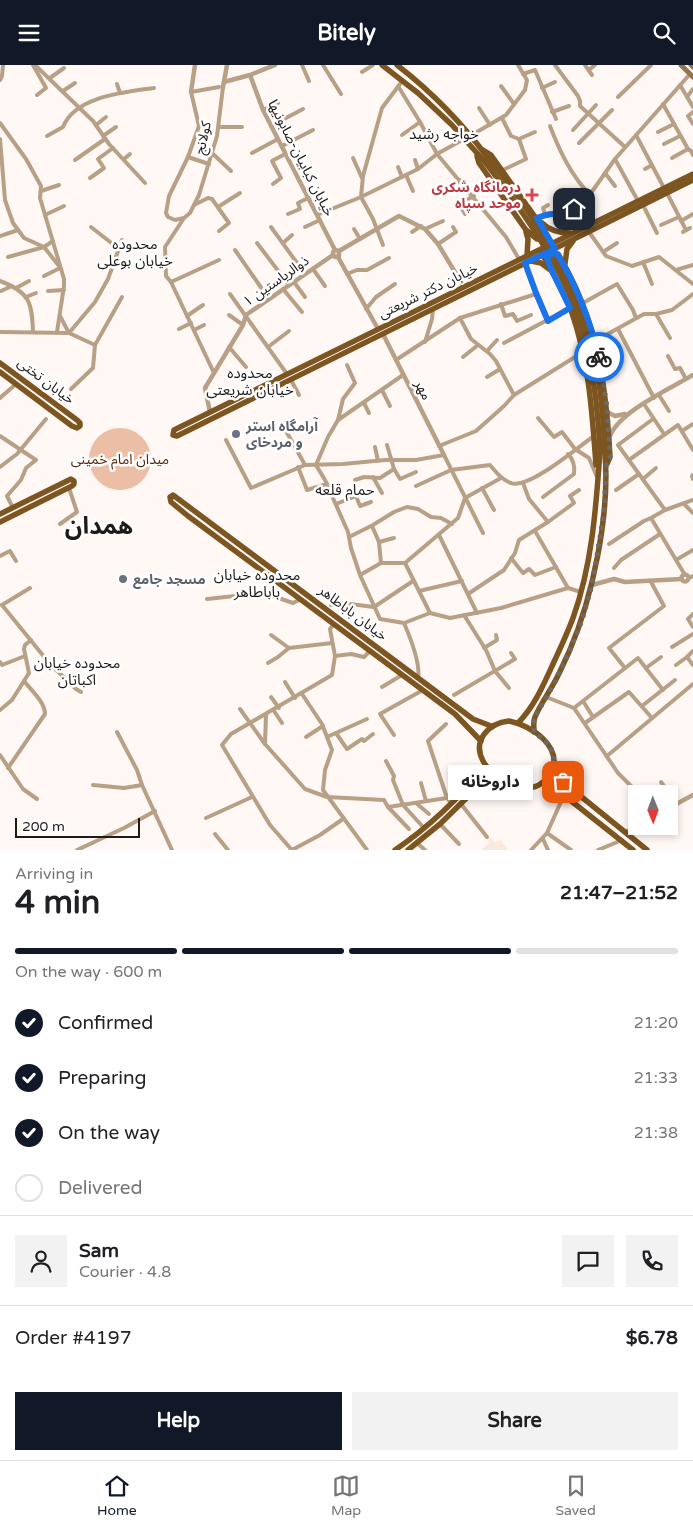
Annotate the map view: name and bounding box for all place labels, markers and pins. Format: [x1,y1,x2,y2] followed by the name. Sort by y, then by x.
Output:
[432,179,521,212] place label: درمانگاه شکری موحد سپاه
[525,188,539,202] marker: درمانگاه شکری موحد سپاه
[553,188,595,230] pin
[245,417,319,451] place label: آرامگاه استر و مردخای
[230,428,242,440] marker: آرامگاه استر و مردخای
[133,571,206,589] place label: مسجد جامع
[117,573,129,585] marker: مسجد جامع
[542,761,584,803] pin
[448,765,533,799] callout: داروخانه

